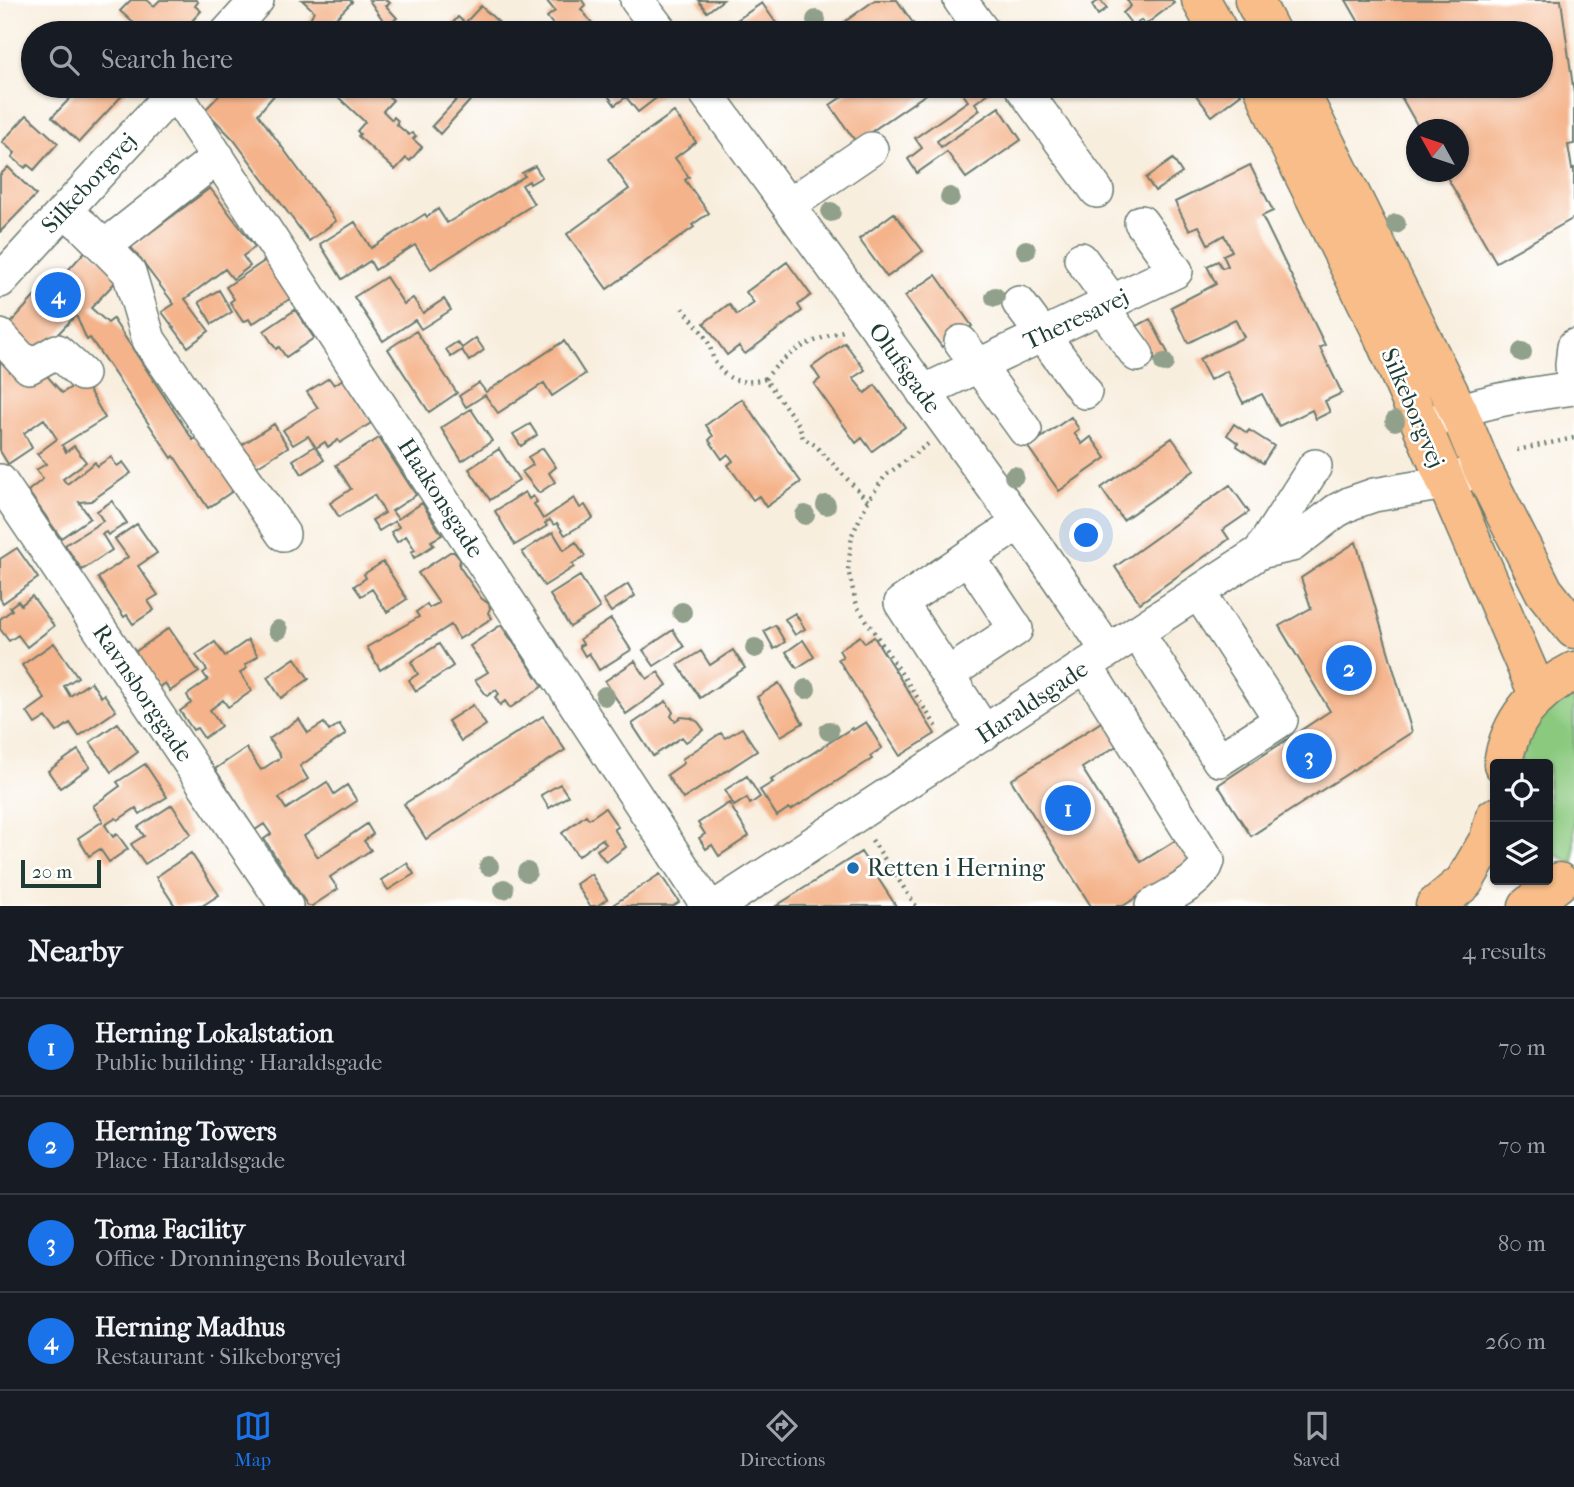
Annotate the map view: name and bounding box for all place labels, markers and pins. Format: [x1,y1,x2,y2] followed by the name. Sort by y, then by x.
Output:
[35,269,81,321] pin: 4
[1326,642,1372,694] pin: 2
[1286,730,1332,782] pin: 3
[1045,782,1091,834] pin: 1
[867,854,1046,882] place label: Retten i Herning
[845,860,861,876] marker: Retten i Herning

